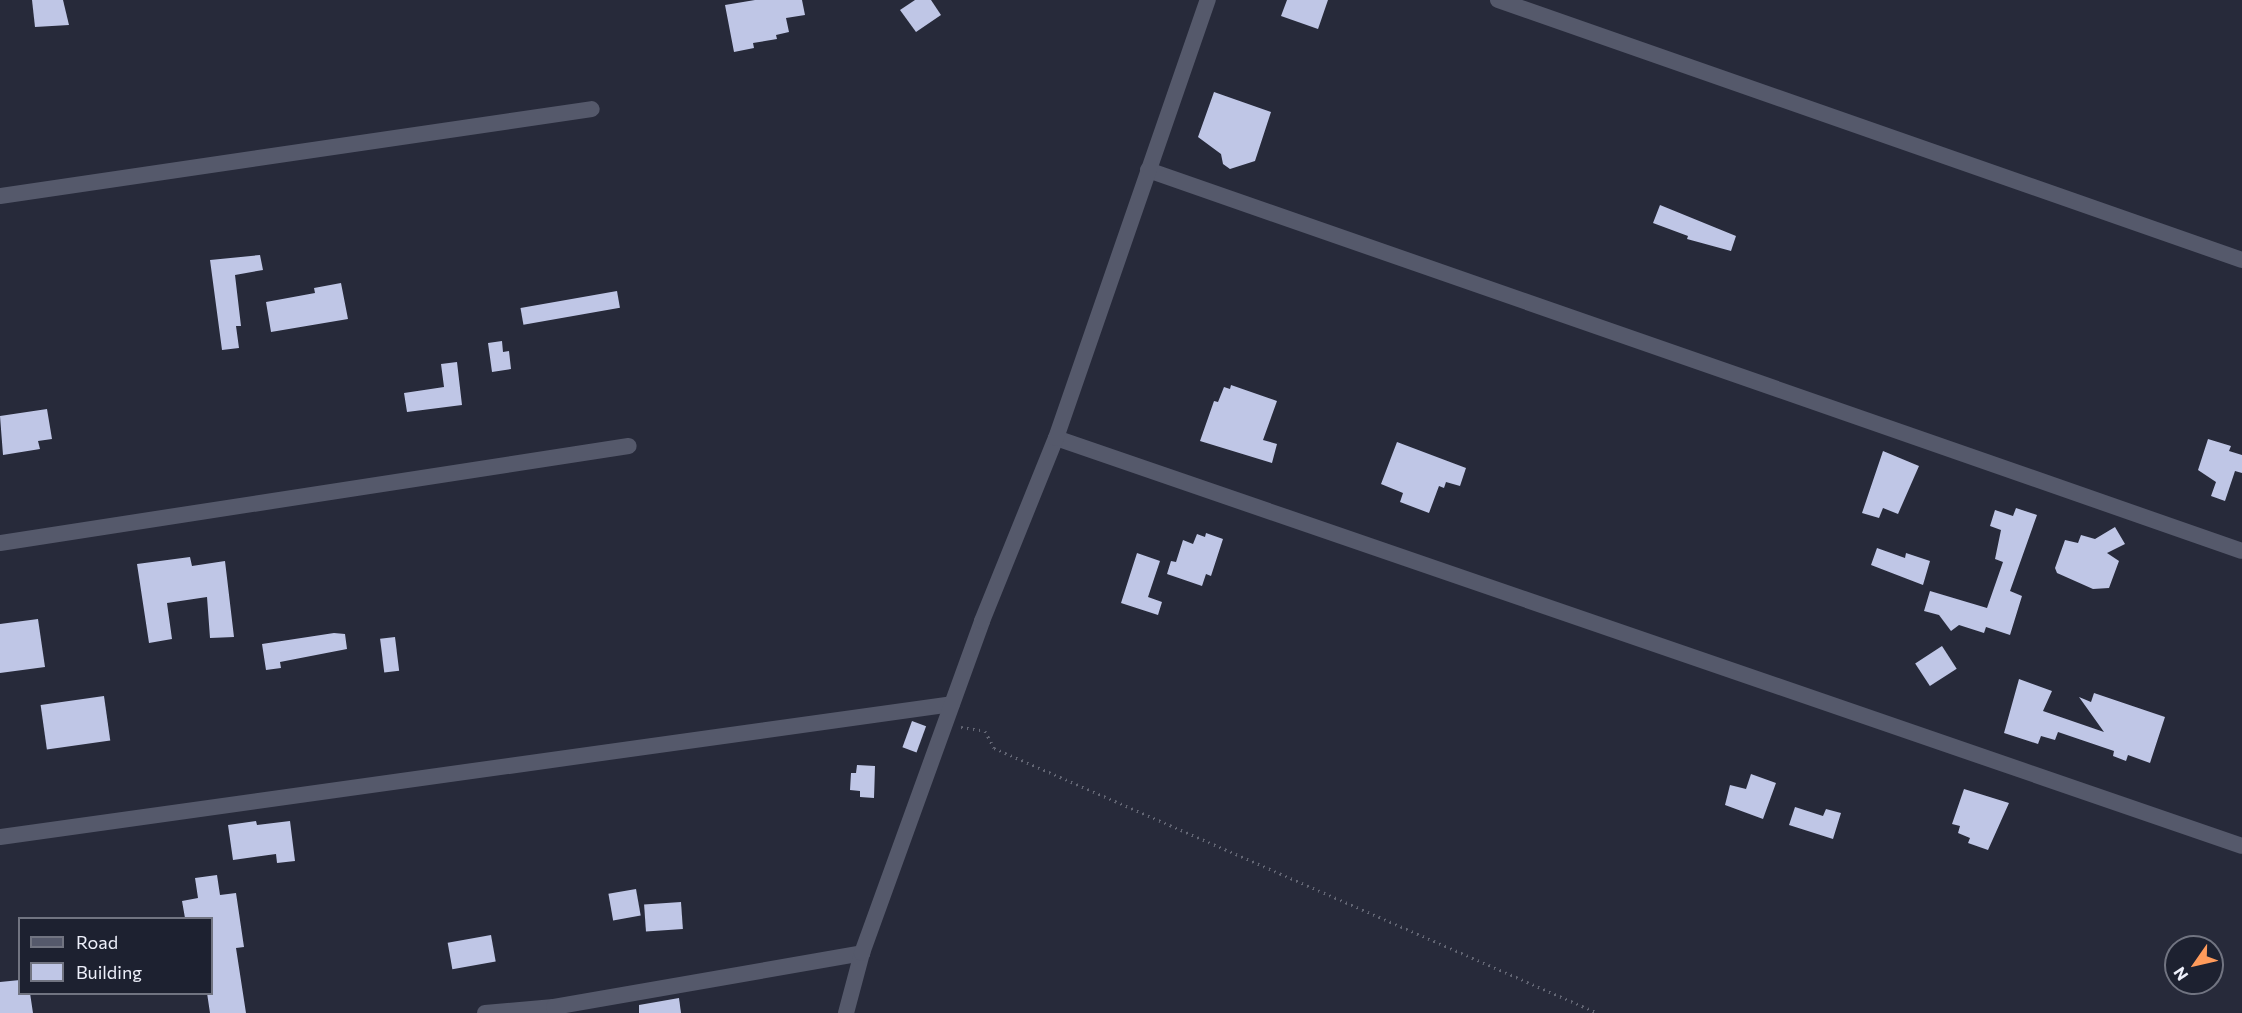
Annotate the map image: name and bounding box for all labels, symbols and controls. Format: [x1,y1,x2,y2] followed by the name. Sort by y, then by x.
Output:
[18,917,213,995] legend
[76,931,118,953] text: Road
[2164,935,2224,995] north arrow
[76,961,142,983] text: Building
[2169,964,2192,985] text: N

